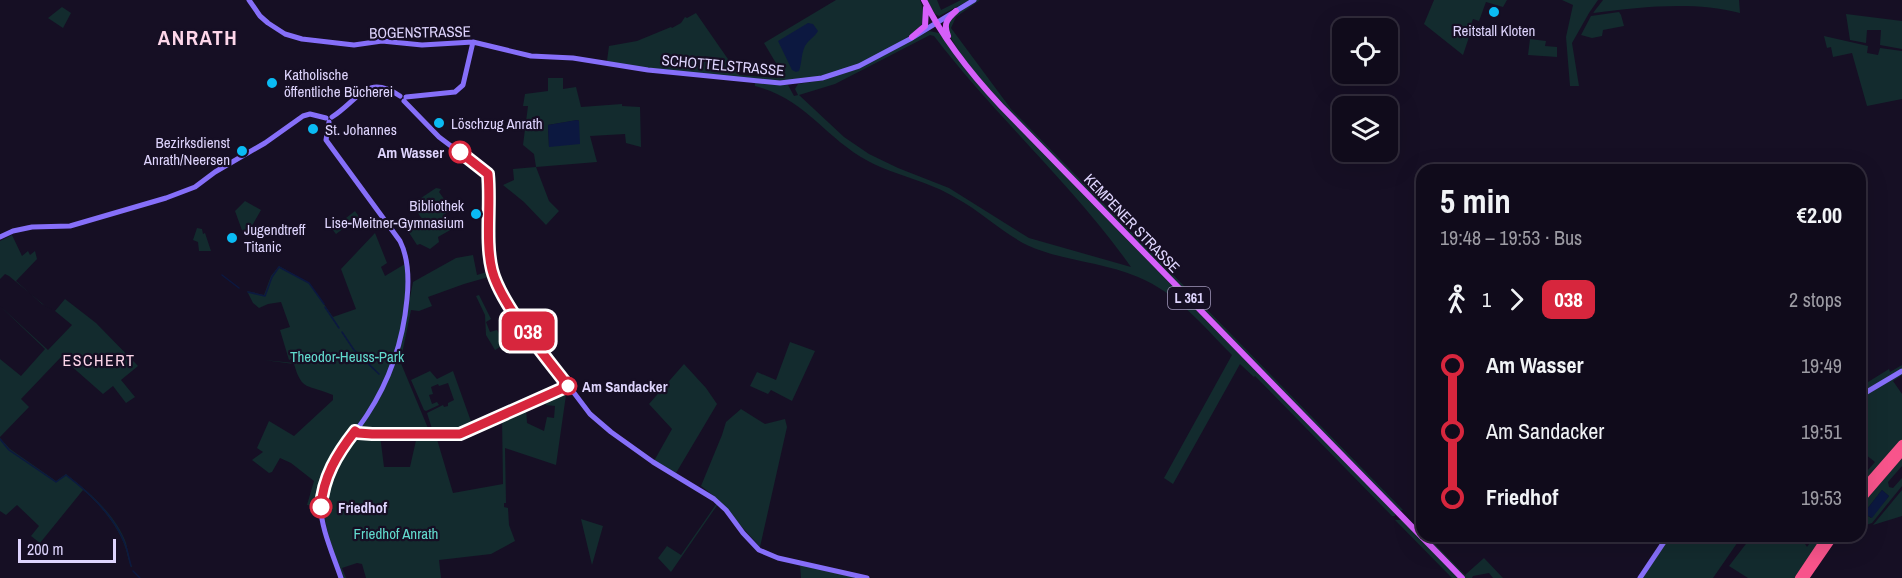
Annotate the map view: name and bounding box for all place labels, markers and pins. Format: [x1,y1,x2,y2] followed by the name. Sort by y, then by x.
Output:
[1487,5,1501,19] marker: Reitstall Kloten
[1453,20,1535,41] place label: Reitstall Kloten
[284,64,393,102] place label: Katholische öffentliche Bücherei
[265,76,279,90] marker: Katholische öffentliche Bücherei
[451,113,543,134] place label: Löschzug Anrath
[432,116,446,130] marker: Löschzug Anrath
[325,119,397,140] place label: St. Johannes
[306,122,320,136] marker: St. Johannes
[143,132,231,170] place label: Bezirksdienst Anrath/Neersen
[449,141,471,163] marker: Am Wasser
[377,142,444,163] place label: Am Wasser
[235,144,249,158] marker: Bezirksdienst Anrath/Neersen
[325,195,465,233] place label: Bibliothek Lise-Meitner-Gymnasium
[469,207,483,221] marker: Bibliothek Lise-Meitner-Gymnasium
[244,219,306,257] place label: Jugendtreff Titanic
[225,231,239,245] marker: Jugendtreff Titanic
[582,376,668,397] place label: Am Sandacker
[559,377,577,395] marker: Am Sandacker
[310,496,332,518] marker: Friedhof
[338,497,388,518] place label: Friedhof

